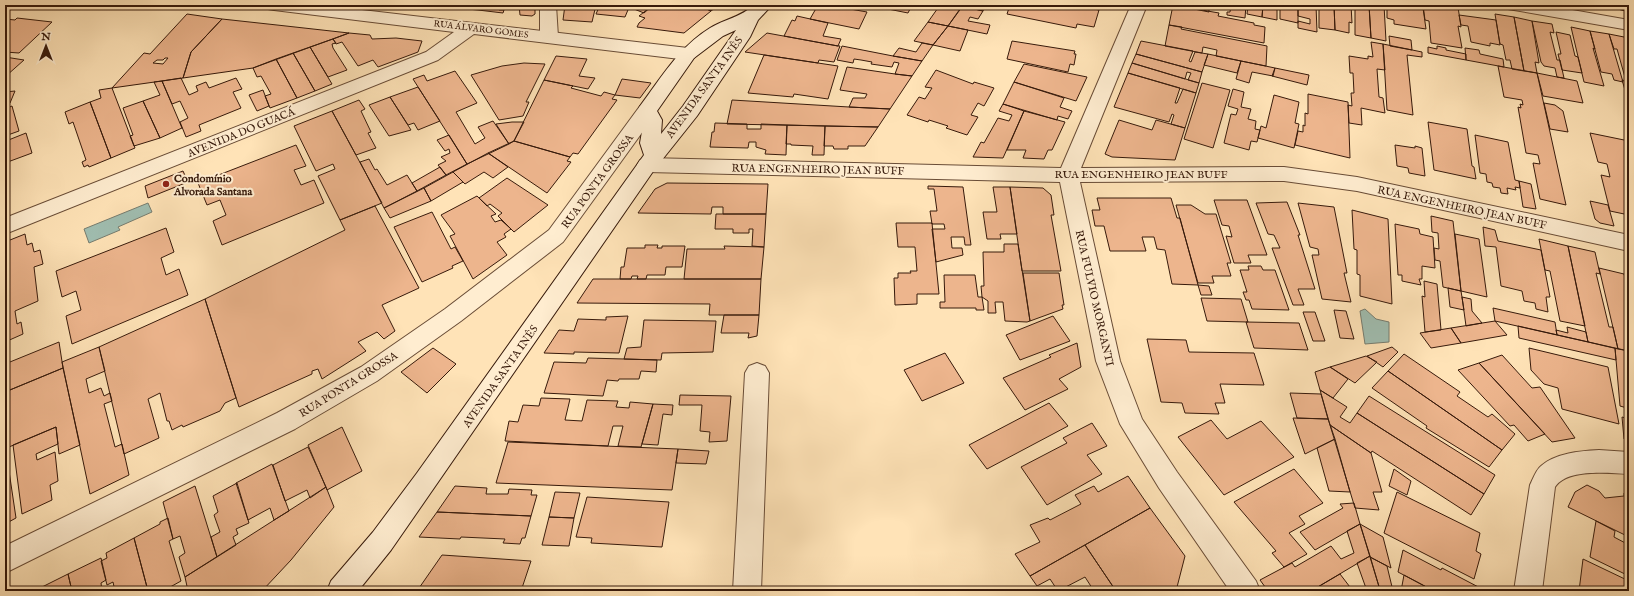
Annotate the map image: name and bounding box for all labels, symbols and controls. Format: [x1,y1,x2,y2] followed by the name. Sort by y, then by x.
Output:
[433,18,529,41] street label: RUA ÁLVARO GOMES
[26,26,66,66] north arrow
[40,30,51,44] text: N
[663,34,747,142] street label: AVENIDA SANTA INÊS
[185,105,298,161] street label: AVENIDA DO GUACÁ
[559,131,637,232] street label: RUA PONTA GROSSA
[731,161,905,179] street label: RUA ENGENHEIRO JEAN BUFF
[1055,168,1227,182] street label: RUA ENGENHEIRO JEAN BUFF
[173,172,252,199] place label: Condomínio Alvorada Santana
[161,179,171,189] marker: Condomínio Alvorada Santana
[1376,183,1548,233] street label: RUA ENGENHEIRO JEAN BUFF
[1072,229,1117,368] street label: RUA FULVIO MORGANTI
[459,322,542,431] street label: AVENIDA SANTA INÊS
[297,348,401,421] street label: RUA PONTA GROSSA

